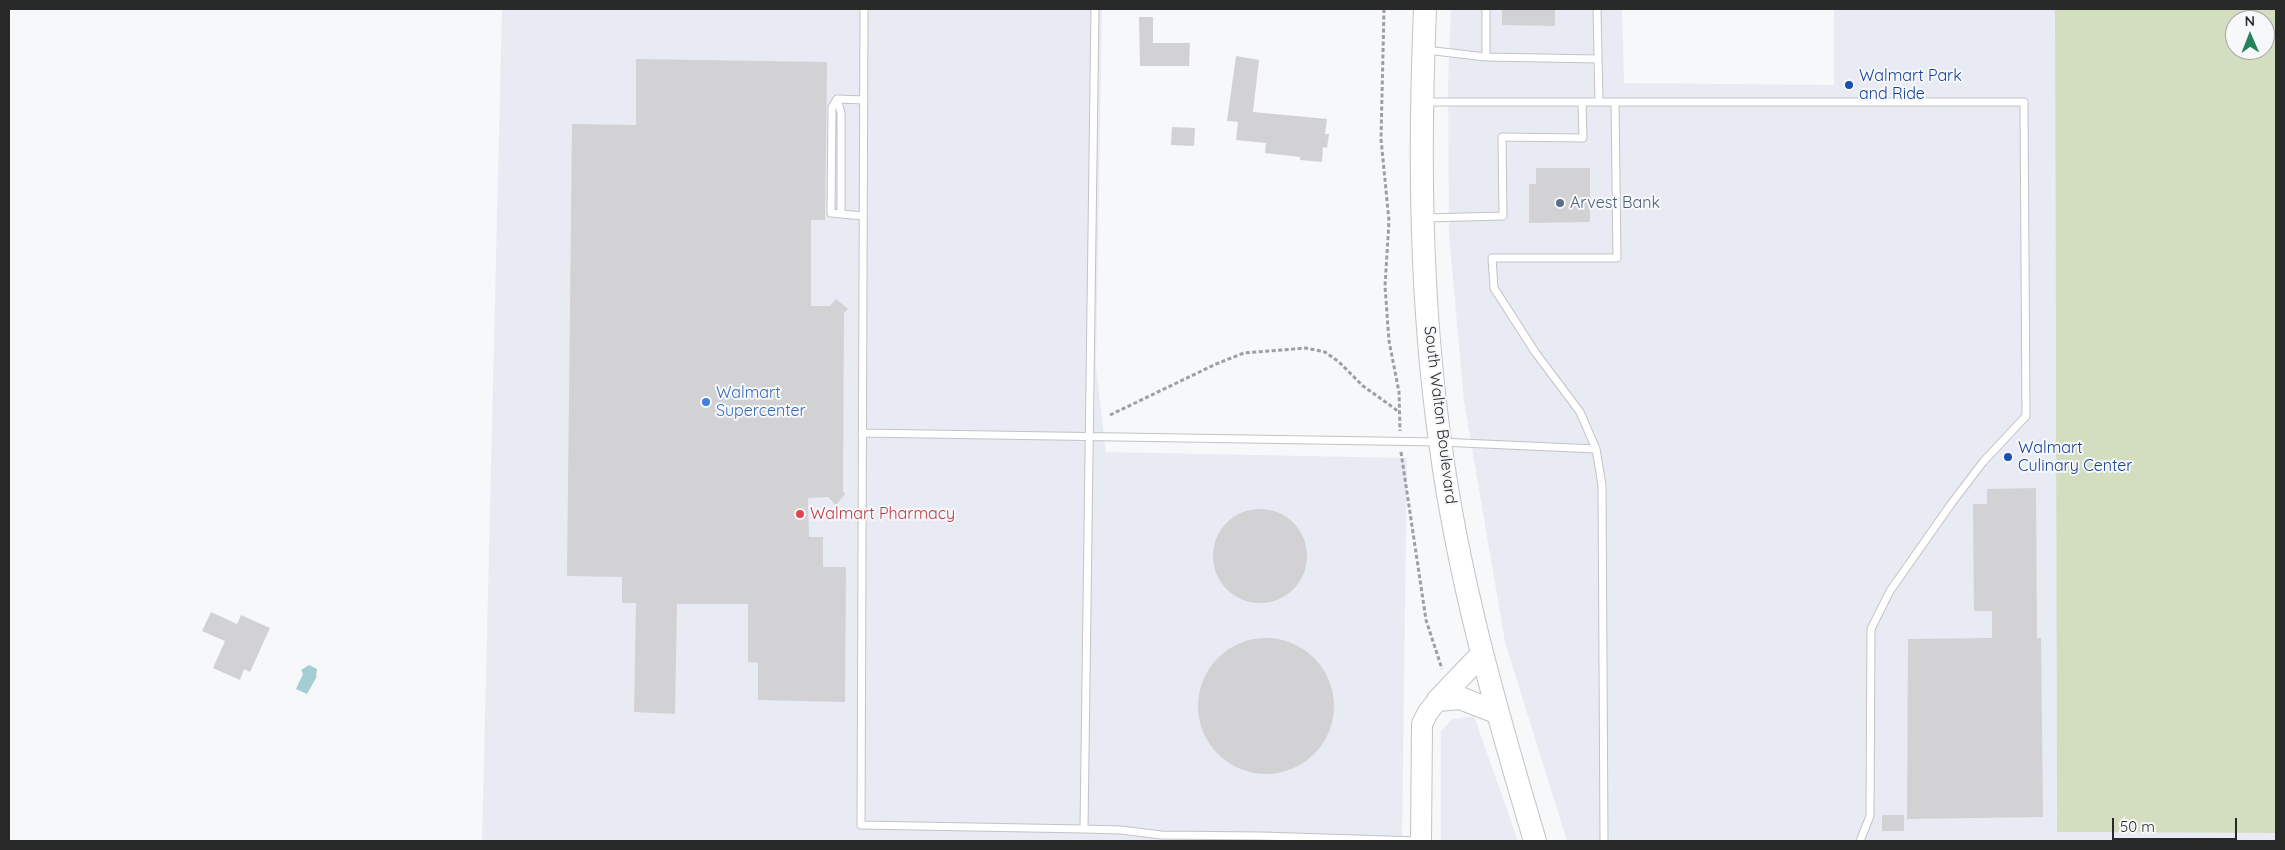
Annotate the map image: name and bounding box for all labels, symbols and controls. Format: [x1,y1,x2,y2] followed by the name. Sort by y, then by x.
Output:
[2225,10,2275,60] north arrow
[2244,12,2255,30] text: N
[1859,66,1962,104] place label: Walmart Park and Ride
[1843,79,1855,91] marker: Walmart Park and Ride
[1570,193,1660,213] place label: Arvest Bank
[1554,197,1566,209] marker: Arvest Bank
[1420,325,1460,505] street label: South Walton Boulevard
[716,383,806,421] place label: Walmart Supercenter
[700,396,712,408] marker: Walmart Supercenter
[2018,438,2132,476] place label: Walmart Culinary Center
[2002,451,2014,463] marker: Walmart Culinary Center
[810,504,955,524] place label: Walmart Pharmacy
[794,508,806,520] marker: Walmart Pharmacy
[2115,808,2240,840] scale bar
[2120,817,2155,836] text: 50 m

